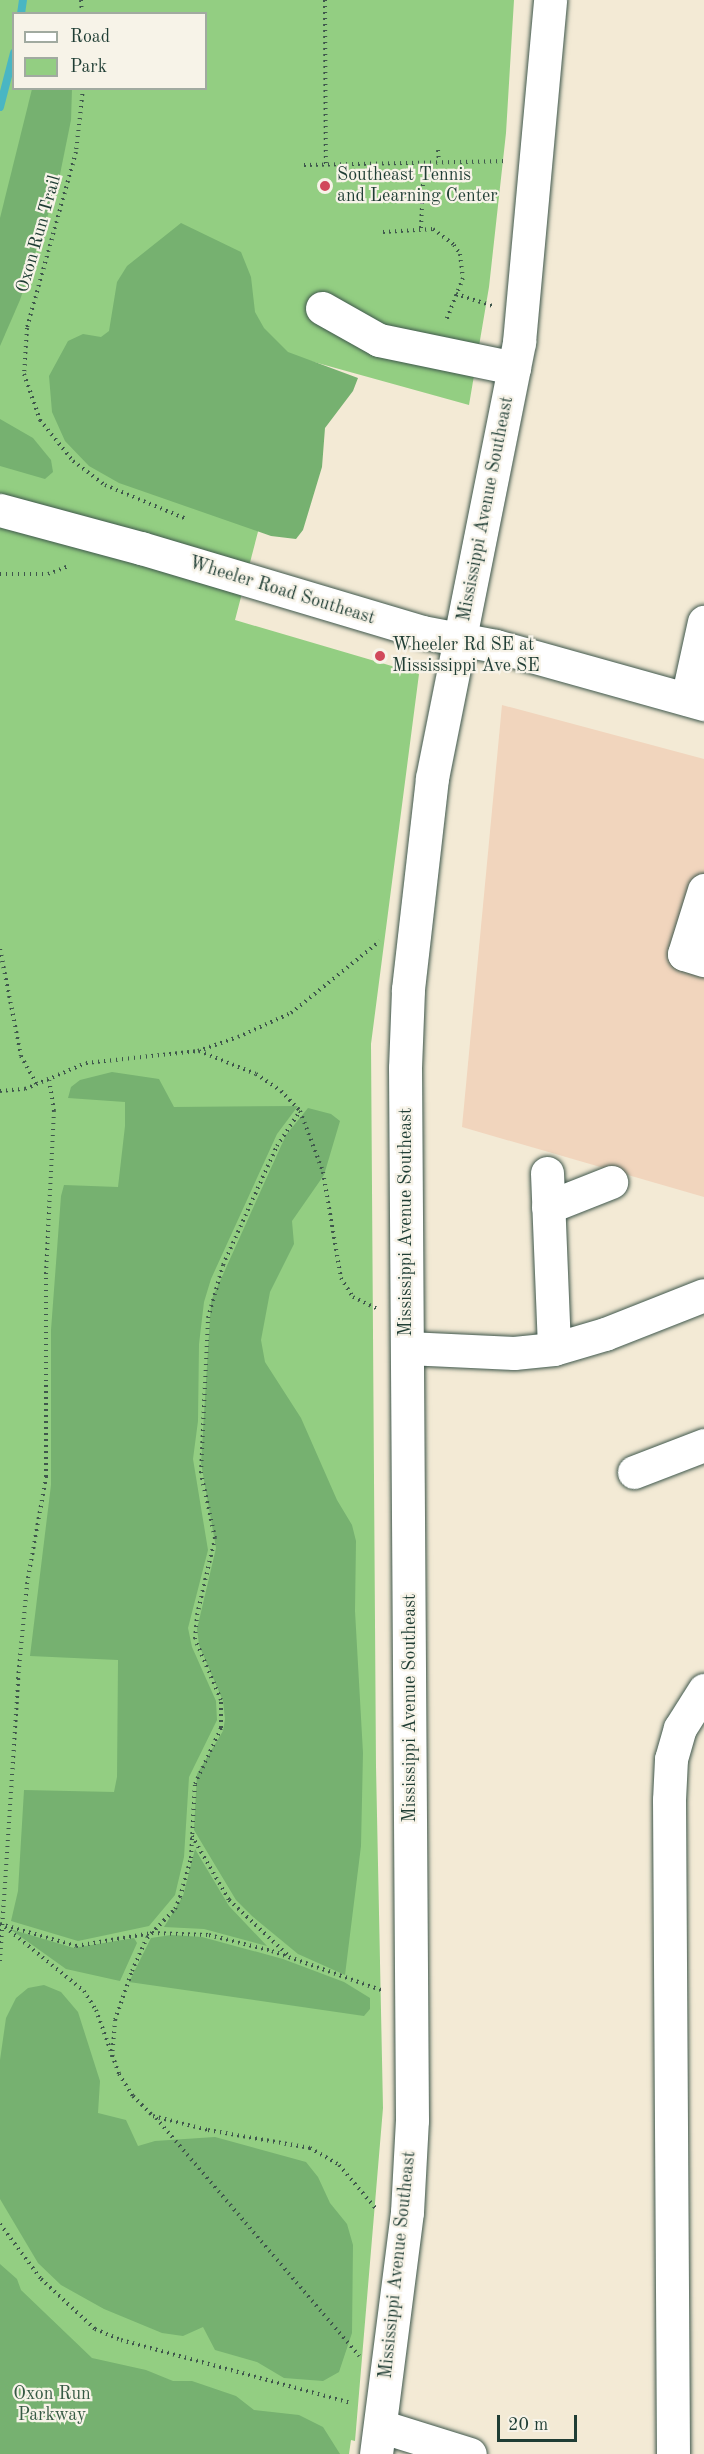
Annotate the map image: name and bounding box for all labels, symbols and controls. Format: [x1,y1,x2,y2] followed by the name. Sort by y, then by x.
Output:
[12,12,207,90] legend
[70,28,110,46] text: Road
[70,58,107,76] text: Park
[337,165,498,207] place label: Southeast Tennis and Learning Center
[12,173,66,295] street label: Oxon Run Trail
[318,179,332,193] marker: Southeast Tennis and Learning Center
[454,395,518,623] street label: Mississippi Avenue Southeast
[186,552,378,630] street label: Wheeler Road Southeast
[392,635,540,678] place label: Wheeler Rd SE at Mississippi Ave SE
[373,649,387,663] marker: Wheeler Rd SE at Mississippi Ave SE
[395,1108,417,1336] street label: Mississippi Avenue Southeast
[399,1594,421,1822] street label: Mississippi Avenue Southeast
[375,2150,421,2380] street label: Mississippi Avenue Southeast
[13,2384,91,2426] park label: Oxon Run Parkway
[500,2403,580,2441] scale bar
[508,2416,548,2434] text: 20 m

